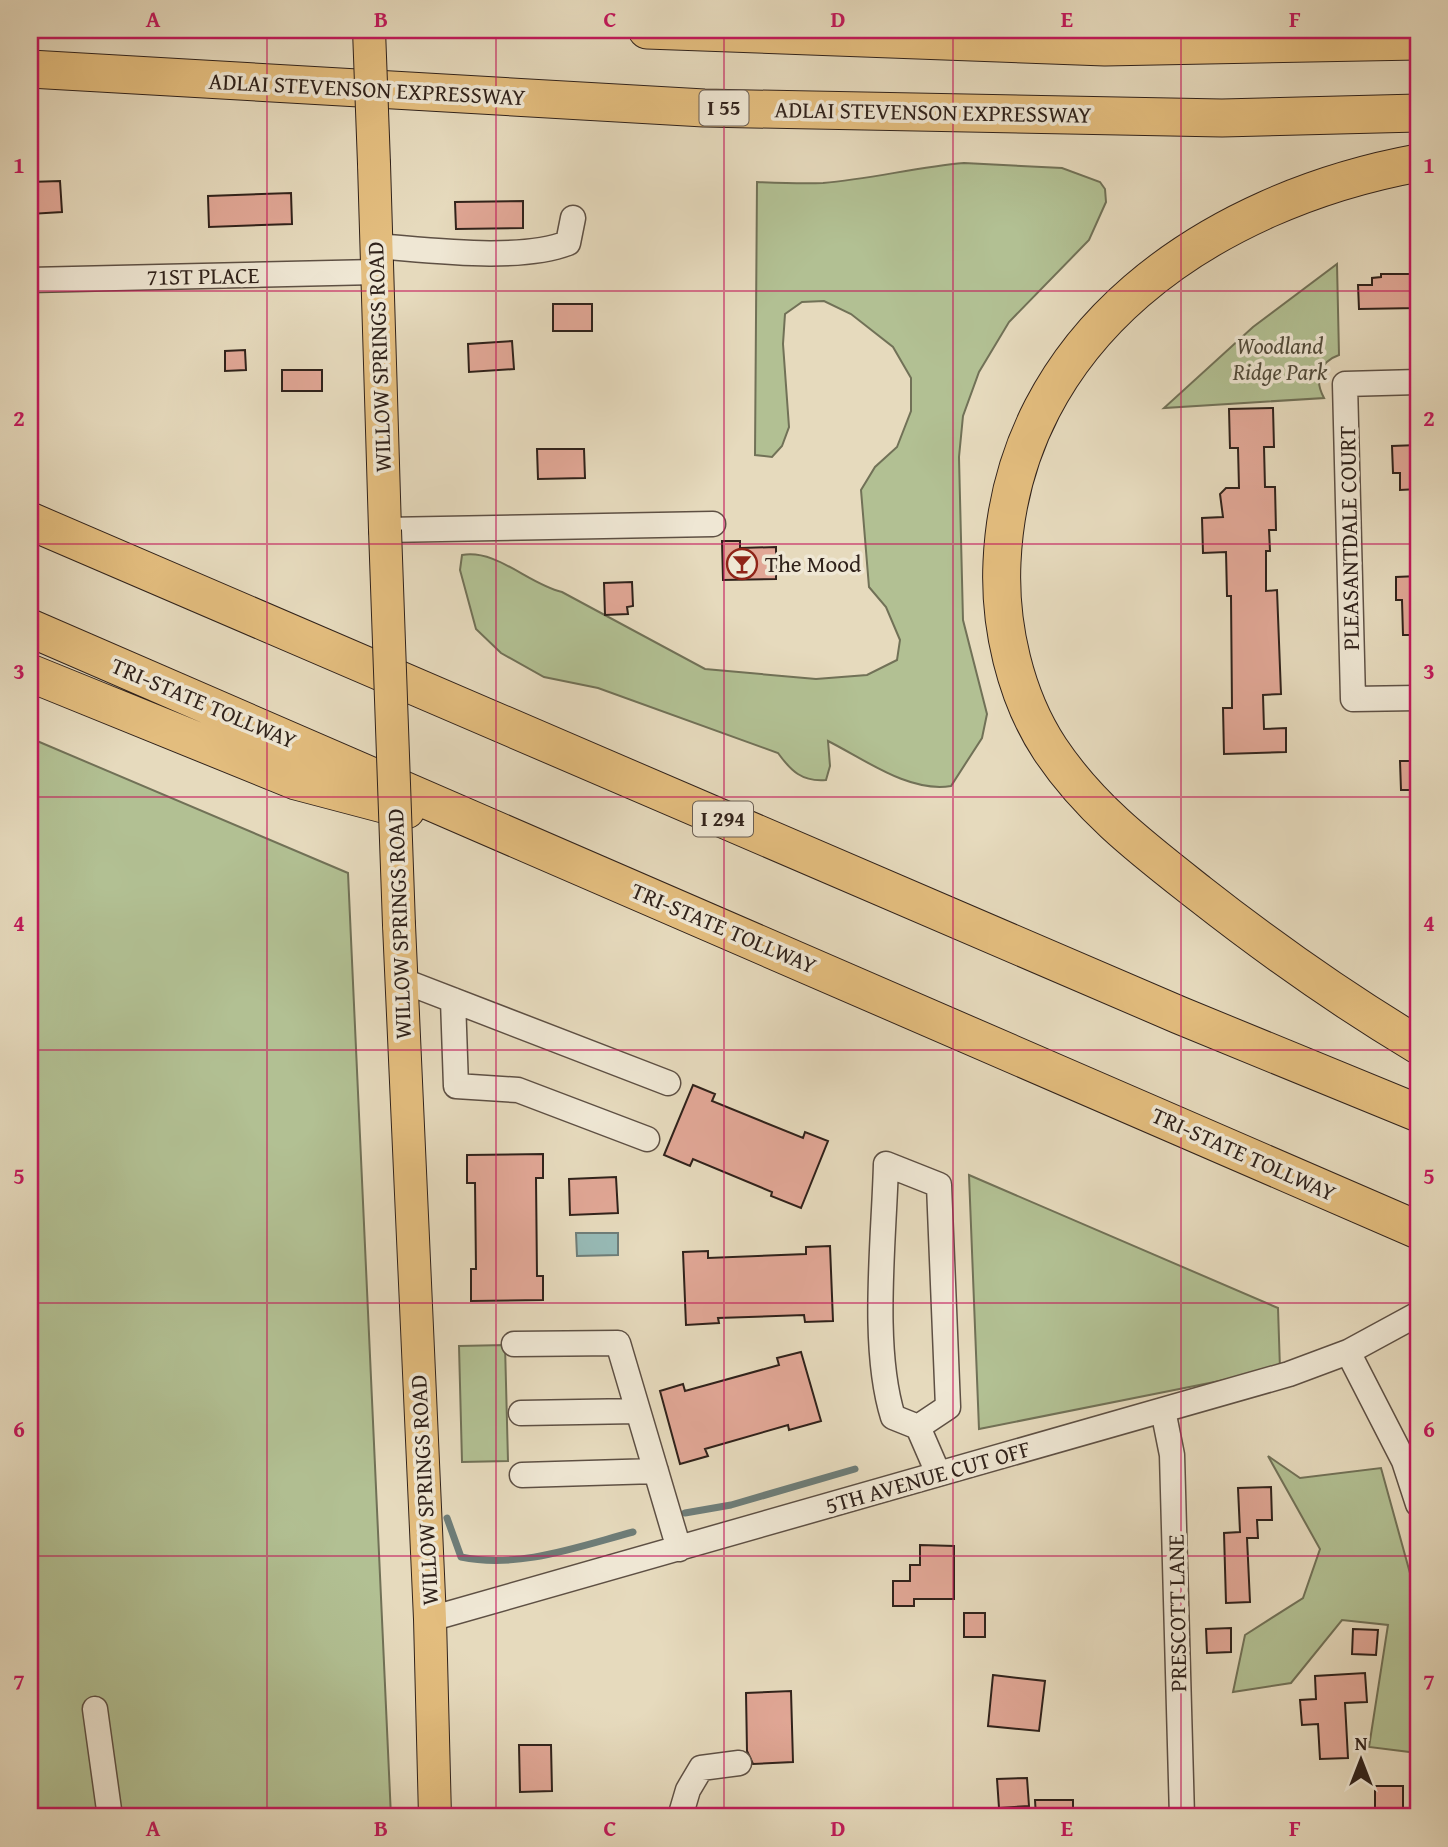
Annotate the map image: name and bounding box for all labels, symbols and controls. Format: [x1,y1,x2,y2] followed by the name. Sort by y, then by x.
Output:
[146,2,161,35] text: A
[374,2,388,35] text: B
[603,2,617,35] text: C
[831,2,846,35] text: D
[1061,2,1073,35] text: E
[1289,2,1301,35] text: F
[208,64,526,113] street label: ADLAI STEVENSON EXPRESSWAY
[700,90,748,126] road number: I 55
[774,92,1092,131] street label: ADLAI STEVENSON EXPRESSWAY
[13,148,25,181] text: 1
[1423,148,1435,181] text: 1
[358,241,399,473] street label: WILLOW SPRINGS ROAD
[146,258,260,293] street label: 71ST PLACE
[1232,329,1328,388] park label: Woodland Ridge Park
[13,401,25,434] text: 2
[1423,401,1435,434] text: 2
[1330,425,1367,651] street label: PLEASANTDALE COURT
[725,547,759,581] bar icon: The Mood
[765,547,862,580] place label: The Mood
[106,649,302,757] street label: TRI-STATE TOLLWAY
[13,654,25,687] text: 3
[1423,654,1435,687] text: 3
[693,802,753,836] road number: I 294
[378,808,419,1040] street label: WILLOW SPRINGS ROAD
[626,874,822,982] street label: TRI-STATE TOLLWAY
[13,906,25,939] text: 4
[1423,906,1435,939] text: 4
[1147,1098,1342,1209] street label: TRI-STATE TOLLWAY
[13,1159,25,1192] text: 5
[1423,1159,1435,1192] text: 5
[401,1374,446,1606] street label: WILLOW SPRINGS ROAD
[13,1412,25,1445] text: 6
[1423,1412,1435,1445] text: 6
[821,1431,1034,1522] street label: 5TH AVENUE CUT OFF
[1159,1534,1194,1692] street label: PRESCOTT LANE
[13,1665,25,1698] text: 7
[1423,1665,1435,1698] text: 7
[1326,1724,1396,1794] north arrow
[1355,1729,1368,1757] text: N
[146,1811,161,1844] text: A
[374,1811,388,1844] text: B
[603,1811,617,1844] text: C
[831,1811,846,1844] text: D
[1061,1811,1073,1844] text: E
[1289,1811,1301,1844] text: F

